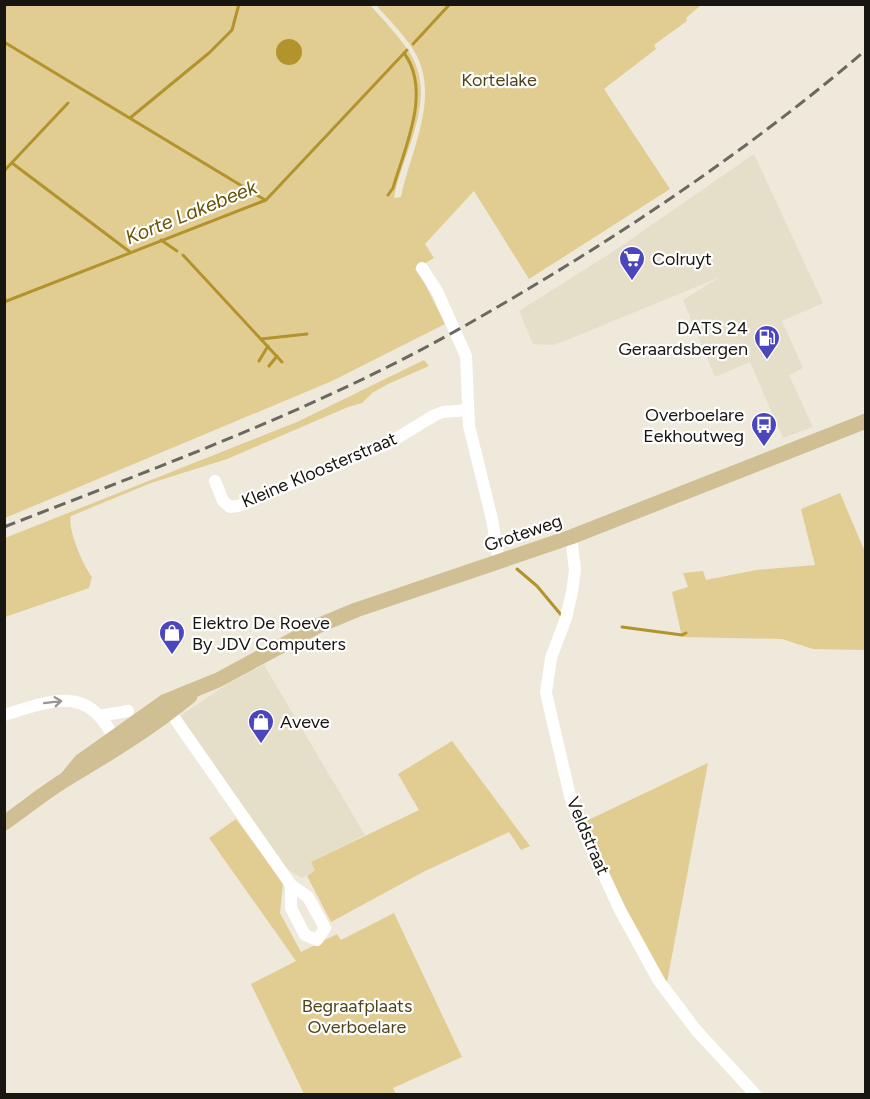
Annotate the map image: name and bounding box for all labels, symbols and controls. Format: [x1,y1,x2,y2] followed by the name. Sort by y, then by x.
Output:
[461,69,537,91] park label: Kortelake
[122,174,262,249] water label: Korte Lakebeek
[617,244,647,282] supermarket icon: Colruyt
[652,248,712,270] place label: Colruyt
[618,317,748,360] place label: DATS 24 Geraardsbergen
[752,323,782,361] fuel station icon: DATS 24 Geraardsbergen
[643,404,744,447] place label: Overboelare Eekhoutweg
[749,410,779,448] bus stop icon: Overboelare Eekhoutweg
[238,427,400,513] street label: Kleine Kloosterstraat
[481,509,565,557] street label: Groteweg
[192,612,346,655] place label: Elektro De Roeve By JDV Computers
[157,618,187,656] shop icon: Elektro De Roeve By JDV Computers
[43,697,63,708] one-way arrow
[246,707,276,745] shop icon: Aveve
[280,711,330,733] place label: Aveve
[562,794,614,878] street label: Veldstraat
[302,995,412,1038] park label: Begraafplaats Overboelare

